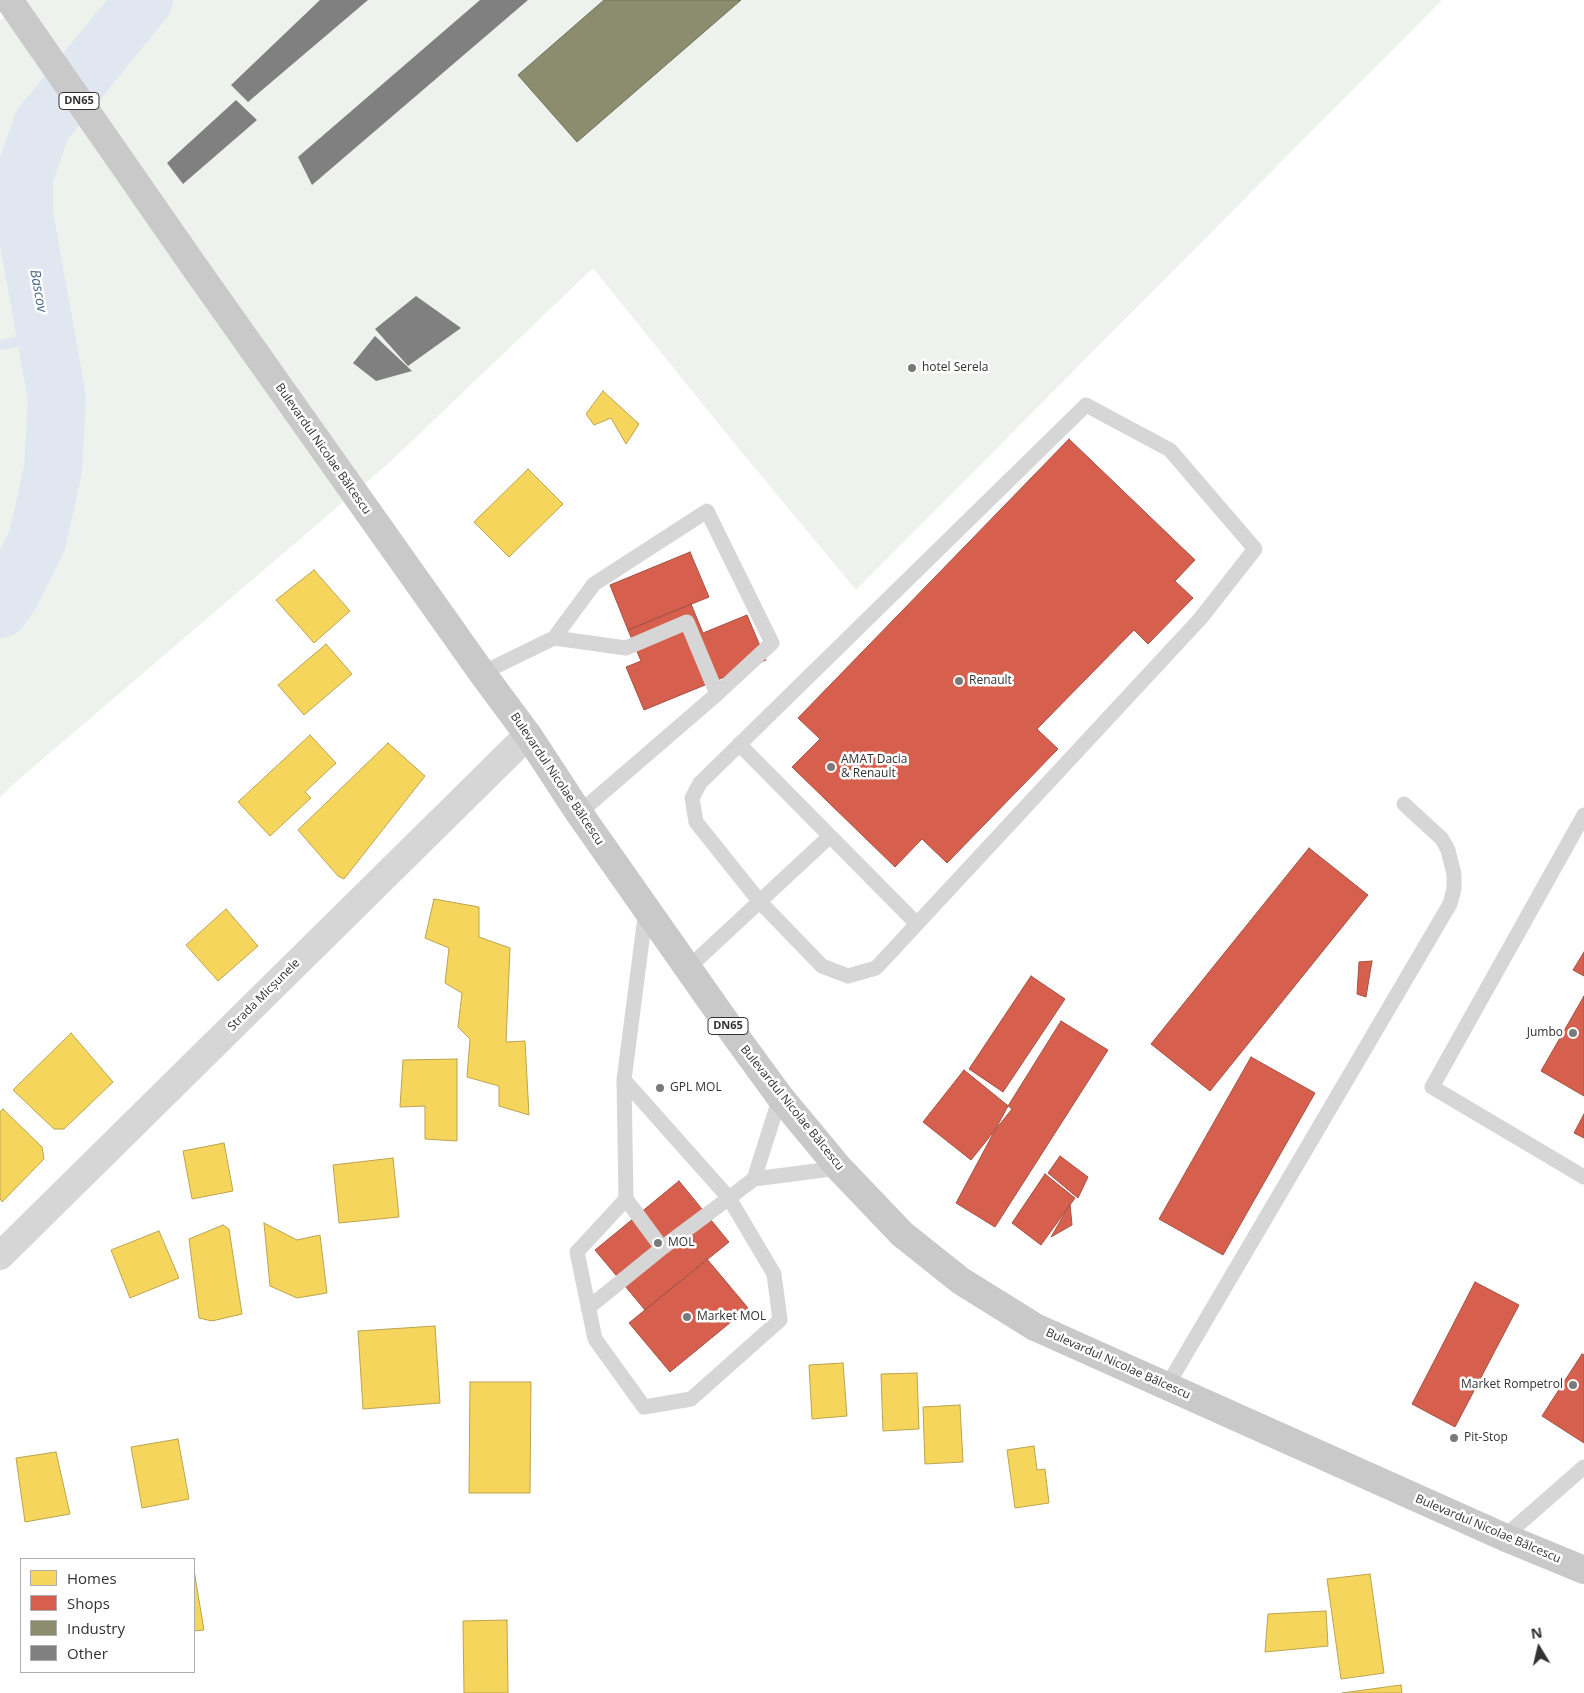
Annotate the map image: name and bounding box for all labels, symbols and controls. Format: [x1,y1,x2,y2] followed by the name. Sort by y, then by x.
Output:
[59,92,99,110] road number: DN65
[26,268,50,314] water label: Bascov
[922,361,988,375] place label: hotel Serela
[906,362,918,374] marker: hotel Serela
[272,381,374,517] street label: Bulevardul Nicolae Bălcescu
[969,674,1012,688] place label: Renault
[953,675,965,687] marker: Renault
[507,710,607,848] street label: Bulevardul Nicolae Bălcescu
[841,753,908,781] place label: AMAT Dacia & Renault
[825,761,837,773] marker: AMAT Dacia & Renault
[225,956,303,1034] street label: Strada Micșunele
[708,1018,748,1034] road number: DN65
[1527,1026,1563,1040] place label: Jumbo
[1567,1027,1579,1039] marker: Jumbo
[737,1043,847,1173] street label: Bulevardul Nicolae Bălcescu
[670,1081,722,1095] place label: GPL MOL
[654,1082,666,1094] marker: GPL MOL
[668,1236,694,1250] place label: MOL
[652,1237,664,1249] marker: MOL
[697,1310,766,1324] place label: Market MOL
[681,1311,693,1323] marker: Market MOL
[1044,1326,1192,1402] street label: Bulevardul Nicolae Bălcescu
[1461,1378,1563,1392] place label: Market Rompetrol
[1567,1379,1579,1391] marker: Market Rompetrol
[1464,1431,1508,1445] place label: Pit-Stop
[1448,1432,1460,1444] marker: Pit-Stop
[1413,1492,1563,1566] street label: Bulevardul Nicolae Bălcescu
[20,1558,195,1673] legend
[67,1568,117,1588] text: Homes
[67,1593,110,1613] text: Shops
[67,1618,125,1638] text: Industry
[1529,1622,1544,1643] text: N
[1514,1623,1564,1673] north arrow
[67,1643,108,1663] text: Other

